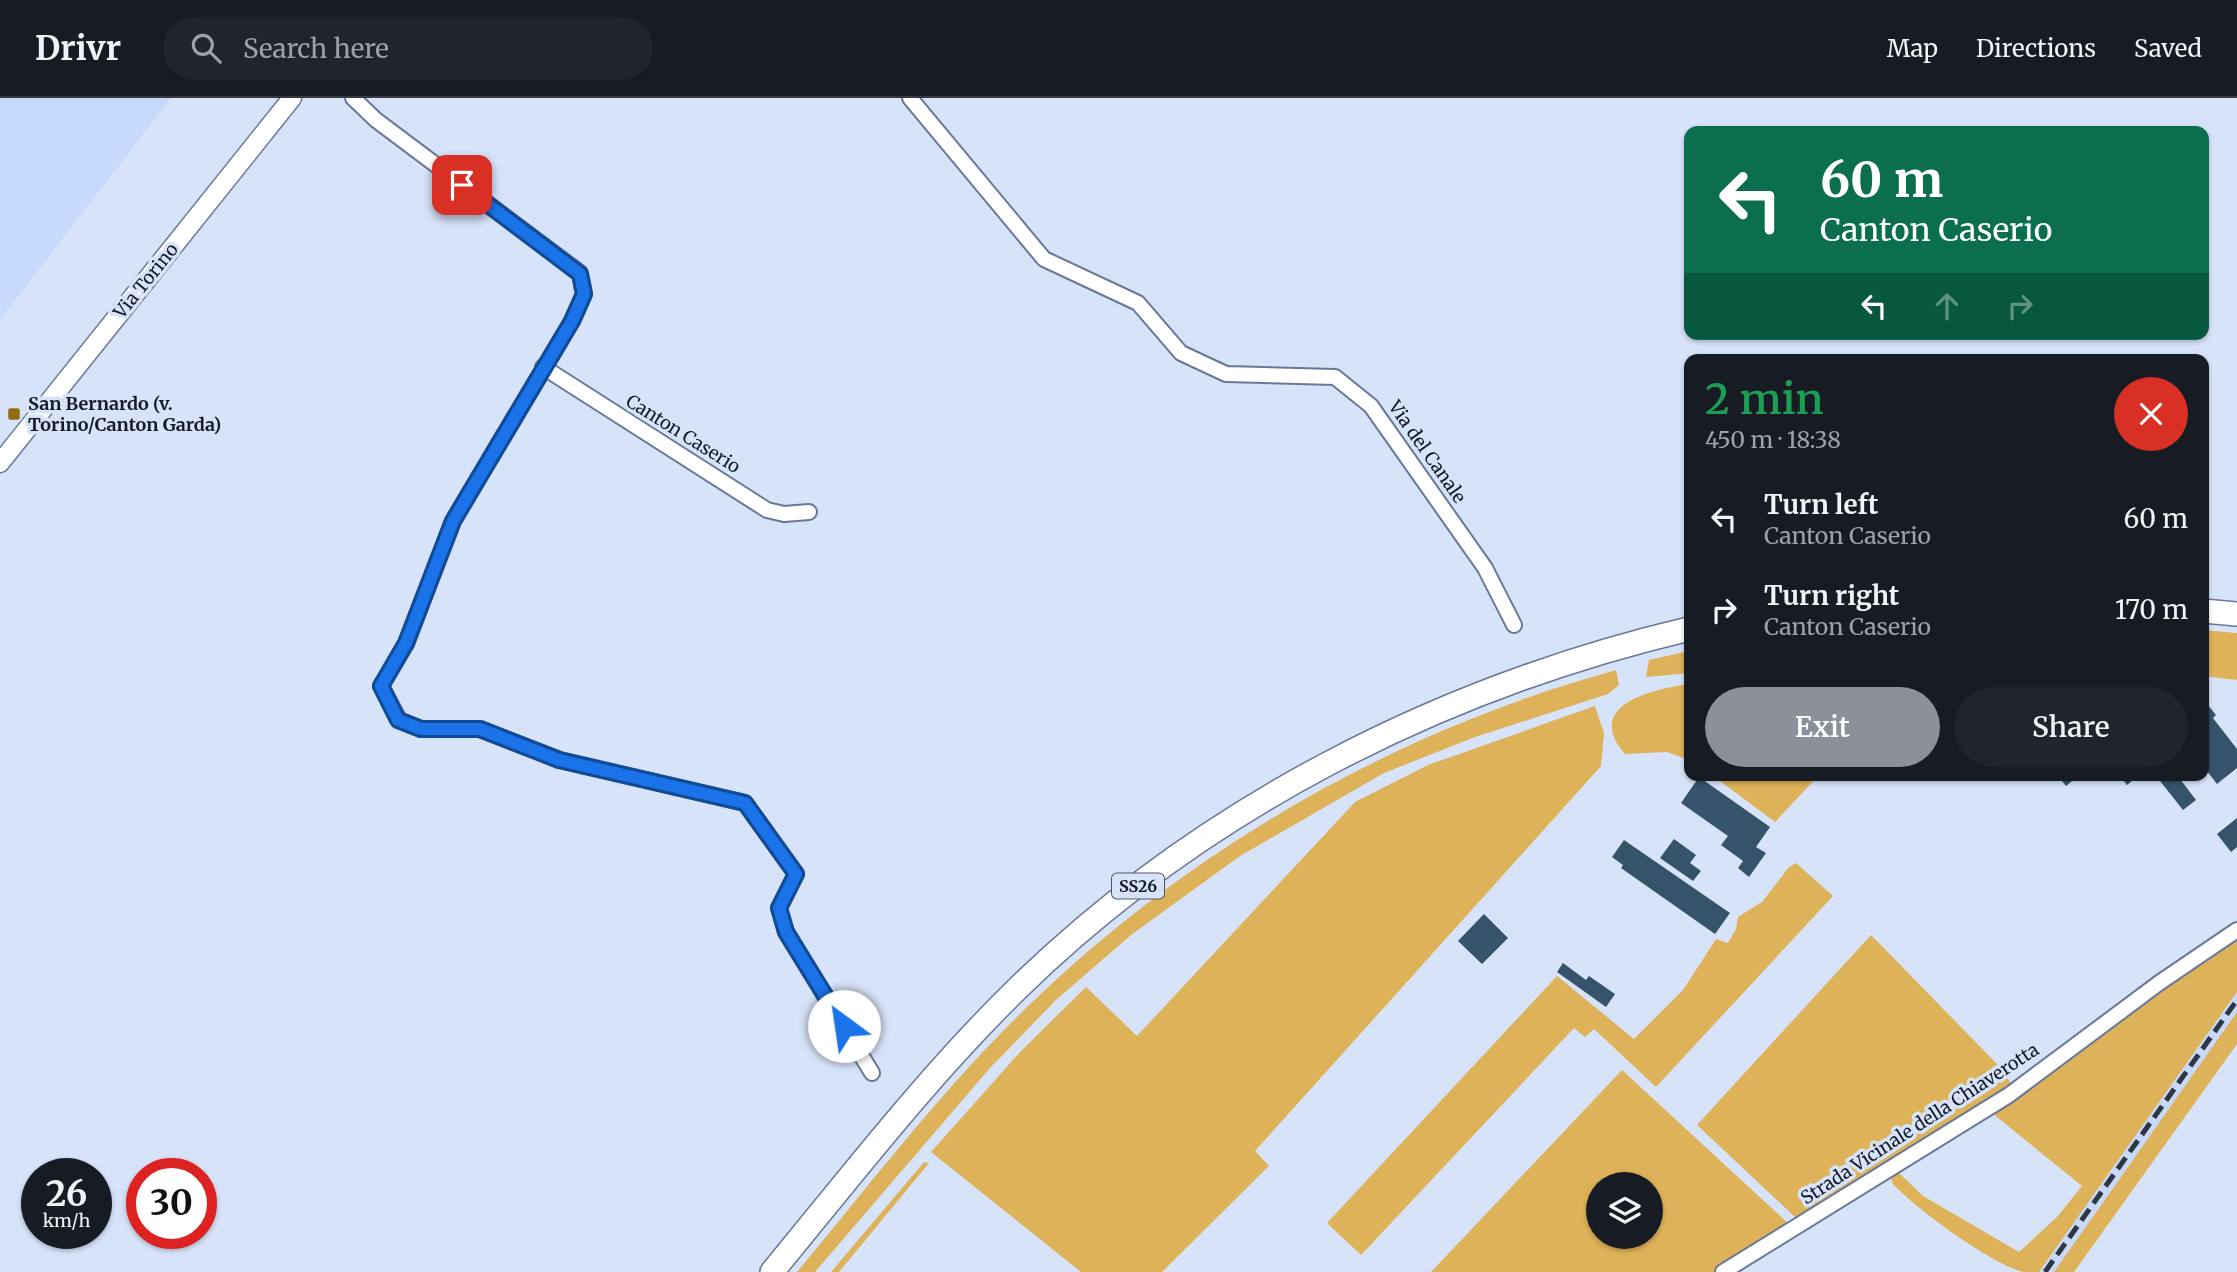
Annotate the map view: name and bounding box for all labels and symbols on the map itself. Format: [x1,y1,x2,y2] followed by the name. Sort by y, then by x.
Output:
[432,155,492,215] pin
[108,238,183,324] street label: Via Torino
[622,389,745,478] street label: Canton Caserio
[28,392,221,436] place label: San Bernardo (v. Torino/Canton Garda)
[1383,395,1471,507] street label: Via del Canale
[6,406,22,422] marker: San Bernardo (v. Torino/Canton Garda)
[1112,874,1164,898] road number: SS26
[807,989,881,1063] position arrow
[1796,1038,2043,1209] street label: Strada Vicinale della Chiaverotta
[126,1158,217,1249] speed limit sign: 30

